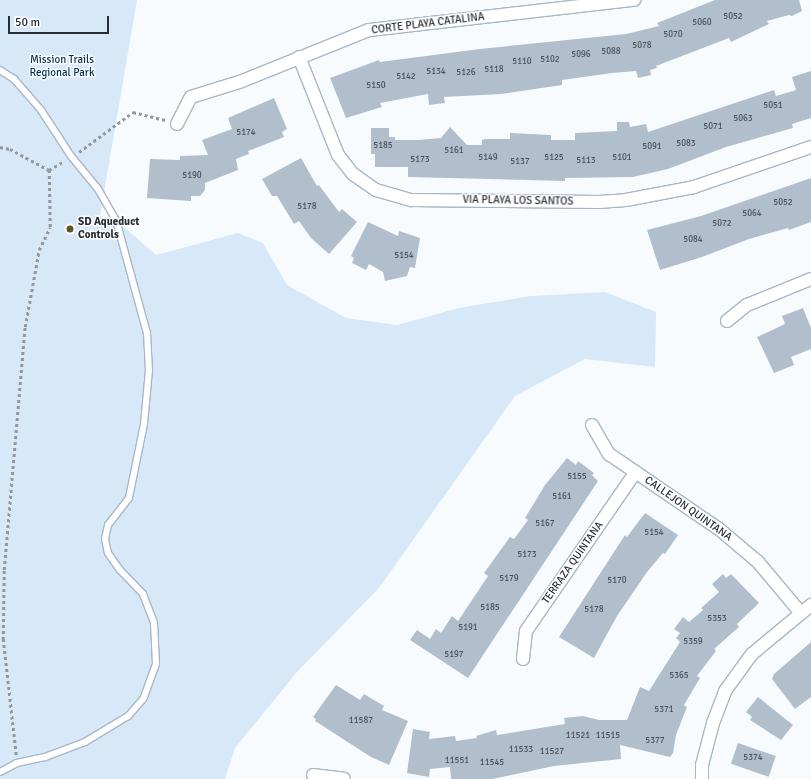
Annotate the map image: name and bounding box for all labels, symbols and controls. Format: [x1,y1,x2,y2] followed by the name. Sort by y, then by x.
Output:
[10,8,111,34] scale bar
[371,11,485,37] street label: CORTE PLAYA CATALINA
[723,12,743,22] house number: 5052
[15,15,40,30] text: 50 m
[692,18,712,28] house number: 5060
[663,30,683,40] house number: 5070
[632,41,652,51] house number: 5078
[601,47,621,57] house number: 5088
[571,50,591,60] house number: 5096
[30,54,94,80] park label: Mission Trails Regional Park
[540,55,560,65] house number: 5102
[512,57,532,67] house number: 5110
[484,65,504,75] house number: 5118
[426,67,446,77] house number: 5134
[456,68,476,78] house number: 5126
[396,72,416,82] house number: 5142
[366,81,386,91] house number: 5150
[763,101,783,111] house number: 5051
[733,114,753,124] house number: 5063
[703,122,723,132] house number: 5071
[236,128,256,138] house number: 5174
[676,139,696,149] house number: 5083
[373,141,393,151] house number: 5185
[642,142,662,152] house number: 5091
[444,146,464,156] house number: 5161
[478,153,498,163] house number: 5149
[544,153,564,163] house number: 5125
[612,153,632,163] house number: 5101
[410,155,430,165] house number: 5173
[576,156,596,166] house number: 5113
[510,157,530,167] house number: 5137
[182,171,202,181] house number: 5190
[462,193,574,209] street label: VIA PLAYA LOS SANTOS
[773,198,793,208] house number: 5052
[297,202,317,212] house number: 5178
[742,209,762,219] house number: 5064
[78,216,139,242] place label: SD Aqueduct Controls
[712,219,732,229] house number: 5072
[65,224,75,234] marker: SD Aqueduct Controls
[683,235,703,245] house number: 5084
[394,251,414,261] house number: 5154
[567,472,587,482] house number: 5155
[642,474,734,544] street label: CALLEJON QUINTANA
[552,492,572,502] house number: 5161
[535,519,555,529] house number: 5167
[540,519,606,607] street label: TERRAZA QUINTANA
[644,528,664,538] house number: 5154
[517,550,537,560] house number: 5173
[499,574,519,584] house number: 5179
[607,576,627,586] house number: 5170
[480,603,500,613] house number: 5185
[584,605,604,615] house number: 5178
[707,614,727,624] house number: 5353
[458,623,478,633] house number: 5191
[683,637,703,647] house number: 5359
[444,650,464,660] house number: 5197
[669,671,689,681] house number: 5365
[654,705,674,715] house number: 5371
[349,716,373,726] house number: 11587
[566,731,590,741] house number: 11521
[596,731,620,741] house number: 11515
[645,736,665,746] house number: 5377
[509,745,533,755] house number: 11533
[540,747,564,757] house number: 11527
[743,753,763,763] house number: 5374
[445,756,469,766] house number: 11551
[480,758,504,768] house number: 11545

